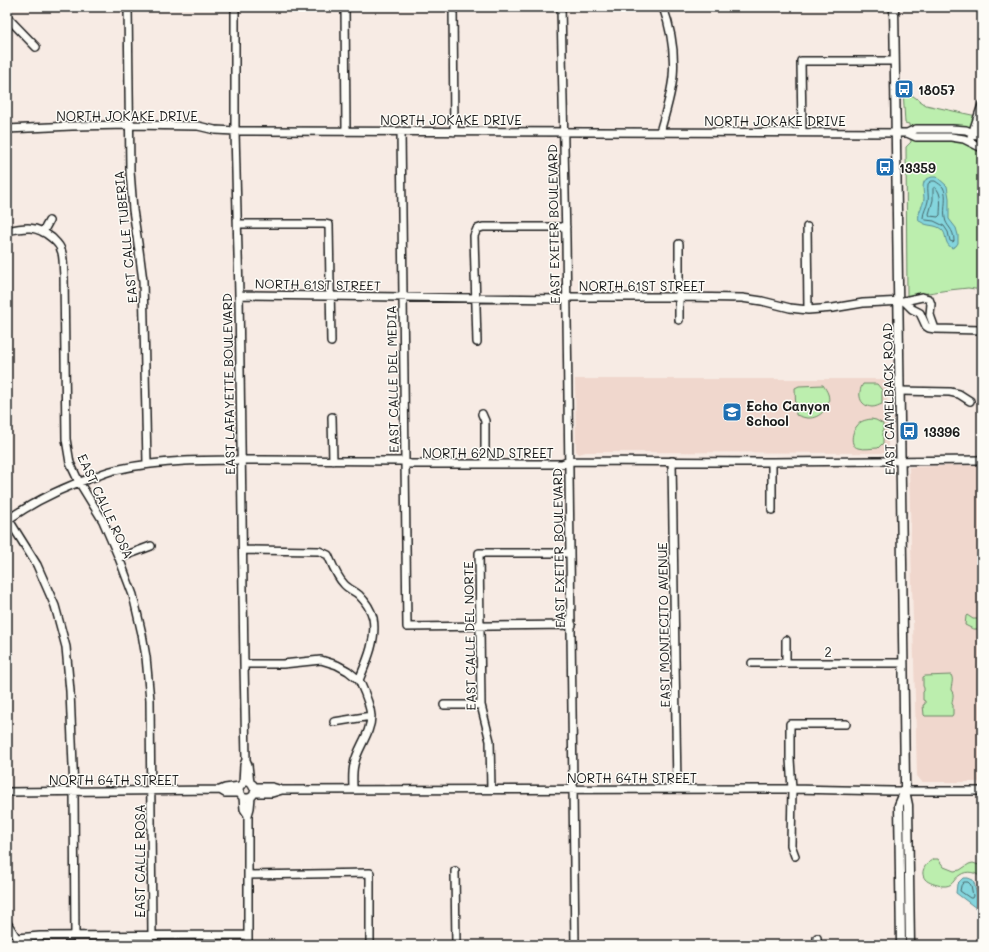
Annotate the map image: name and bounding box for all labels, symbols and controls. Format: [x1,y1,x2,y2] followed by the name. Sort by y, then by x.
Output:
[893,78,915,100] bus stop icon: 18057
[918,81,955,98] place label: 18057
[56,107,198,124] street label: NORTH JOKAKE DRIVE
[380,111,522,128] street label: NORTH JOKAKE DRIVE
[704,112,846,129] street label: NORTH JOKAKE DRIVE
[543,144,563,304] street label: EAST EXETER BOULEVARD
[874,156,896,178] bus stop icon: 13359
[899,159,936,176] place label: 13359
[110,170,140,304] street label: EAST CALLE TUBERIA
[255,274,381,294] street label: NORTH 61ST STREET
[579,277,705,294] street label: NORTH 61ST STREET
[218,293,238,475] street label: EAST LAFAYETTE BOULEVARD
[382,305,402,453] street label: EAST CALLE DEL MEDIA
[878,323,898,475] street label: EAST CAMELBACK ROAD
[746,397,830,429] place label: Echo Canyon School
[721,401,743,423] school or university icon: Echo Canyon School
[898,420,920,442] bus stop icon: 13396
[923,423,960,440] place label: 13396
[422,444,554,461] street label: NORTH 62ND STREET
[74,451,138,561] street label: EAST CALLE ROSA
[548,468,568,628] street label: EAST EXETER BOULEVARD
[653,542,673,708] street label: EAST MONTECITO AVENUE
[459,561,479,711] street label: EAST CALLE DEL NORTE
[824,643,832,660] street label: 2
[567,769,697,786] street label: NORTH 64TH STREET
[49,771,179,788] street label: NORTH 64TH STREET
[131,804,148,918] street label: EAST CALLE ROSA

